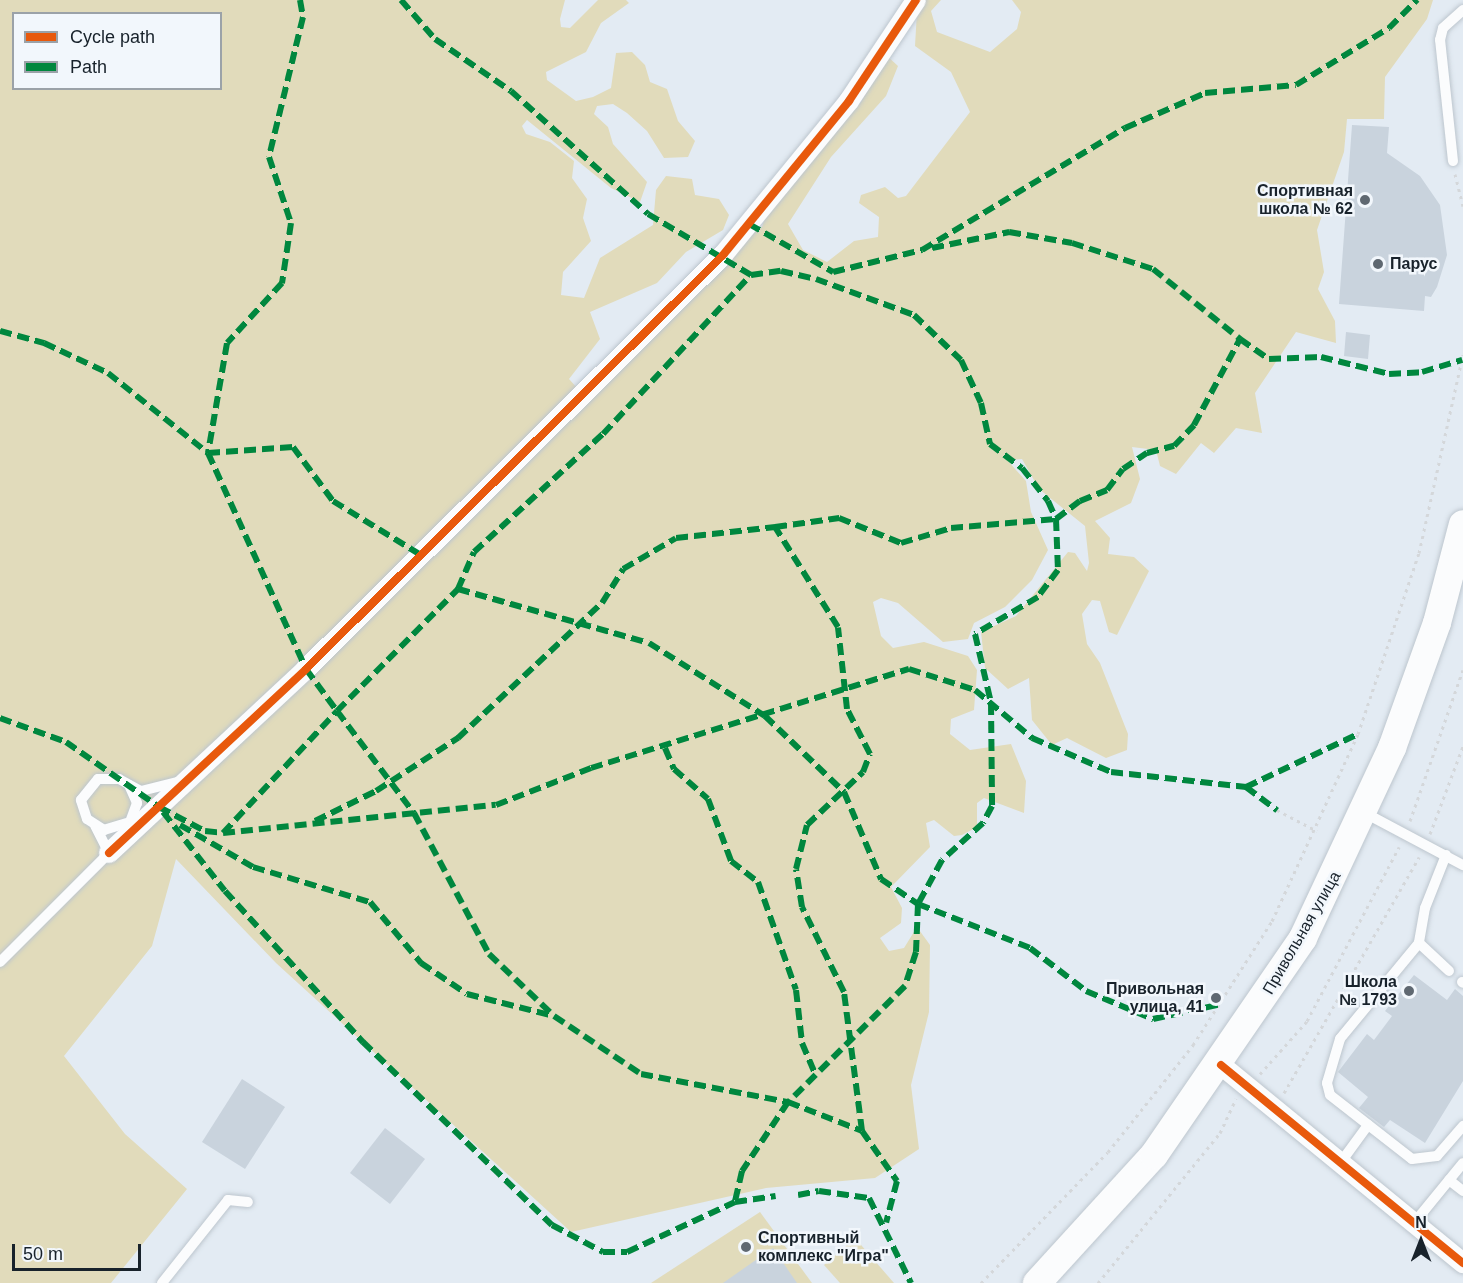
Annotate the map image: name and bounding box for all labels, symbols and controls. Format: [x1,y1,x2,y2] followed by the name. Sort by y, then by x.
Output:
[12,12,222,90] legend
[70,27,155,47] text: Cycle path
[70,57,107,77] text: Path
[1257,181,1353,219] place label: Спортивная школа № 62
[1358,193,1372,207] marker: Спортивная школа № 62
[1390,254,1437,274] place label: Парус
[1371,257,1385,271] marker: Парус
[1259,868,1345,998] street label: Привольная улица
[1339,972,1397,1010] place label: Школа № 1793
[1106,979,1204,1017] place label: Привольная улица, 41
[1402,984,1416,998] marker: Школа № 1793
[1209,991,1223,1005] marker: Привольная улица, 41
[1391,1211,1451,1271] north arrow
[1415,1214,1427,1231] text: N
[758,1228,889,1266] place label: Спортивный комплекс "Игра"
[15,1232,144,1270] scale bar
[739,1240,753,1254] marker: Спортивный комплекс "Игра"
[23,1244,63,1264] text: 50 m

